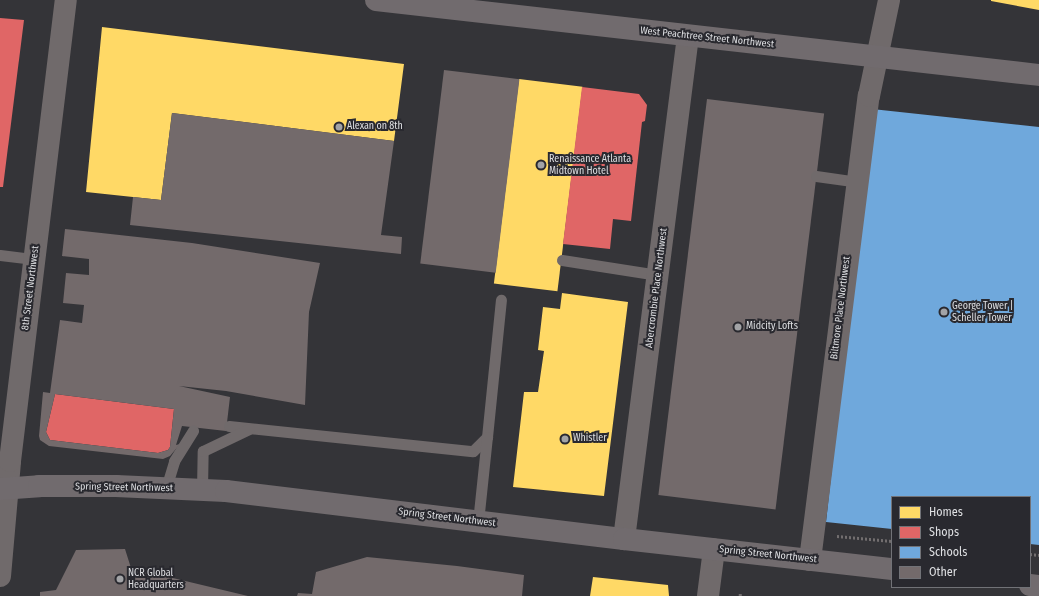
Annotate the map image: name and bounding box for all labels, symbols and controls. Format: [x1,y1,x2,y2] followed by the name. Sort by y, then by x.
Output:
[639,25,775,51] street label: West Peachtree Street Northwest
[347,121,403,133] place label: Alexan on 8th
[334,122,344,132] marker: Alexan on 8th
[549,153,631,176] place label: Renaissance Atlanta Midtown Hotel
[536,160,546,170] marker: Renaissance Atlanta Midtown Hotel
[644,227,670,349] street label: Abercrombie Place Northwest
[20,245,42,331] street label: 8th Street Northwest
[829,256,853,360] street label: Biltmore Place Northwest
[952,300,1013,324] place label: George Tower | Scheller Tower
[939,307,949,317] marker: George Tower | Scheller Tower
[746,321,798,333] place label: Midcity Lofts
[733,322,743,332] marker: Midcity Lofts
[573,433,607,445] place label: Whistler
[560,434,570,444] marker: Whistler
[75,481,173,495] street label: Spring Street Northwest
[891,496,1031,588] legend
[929,505,963,519] text: Homes
[398,506,496,530] street label: Spring Street Northwest
[929,525,959,539] text: Shops
[719,544,817,566] street label: Spring Street Northwest
[929,545,967,559] text: Schools
[929,565,957,579] text: Other
[128,567,184,590] place label: NCR Global Headquarters
[115,574,125,584] marker: NCR Global Headquarters

